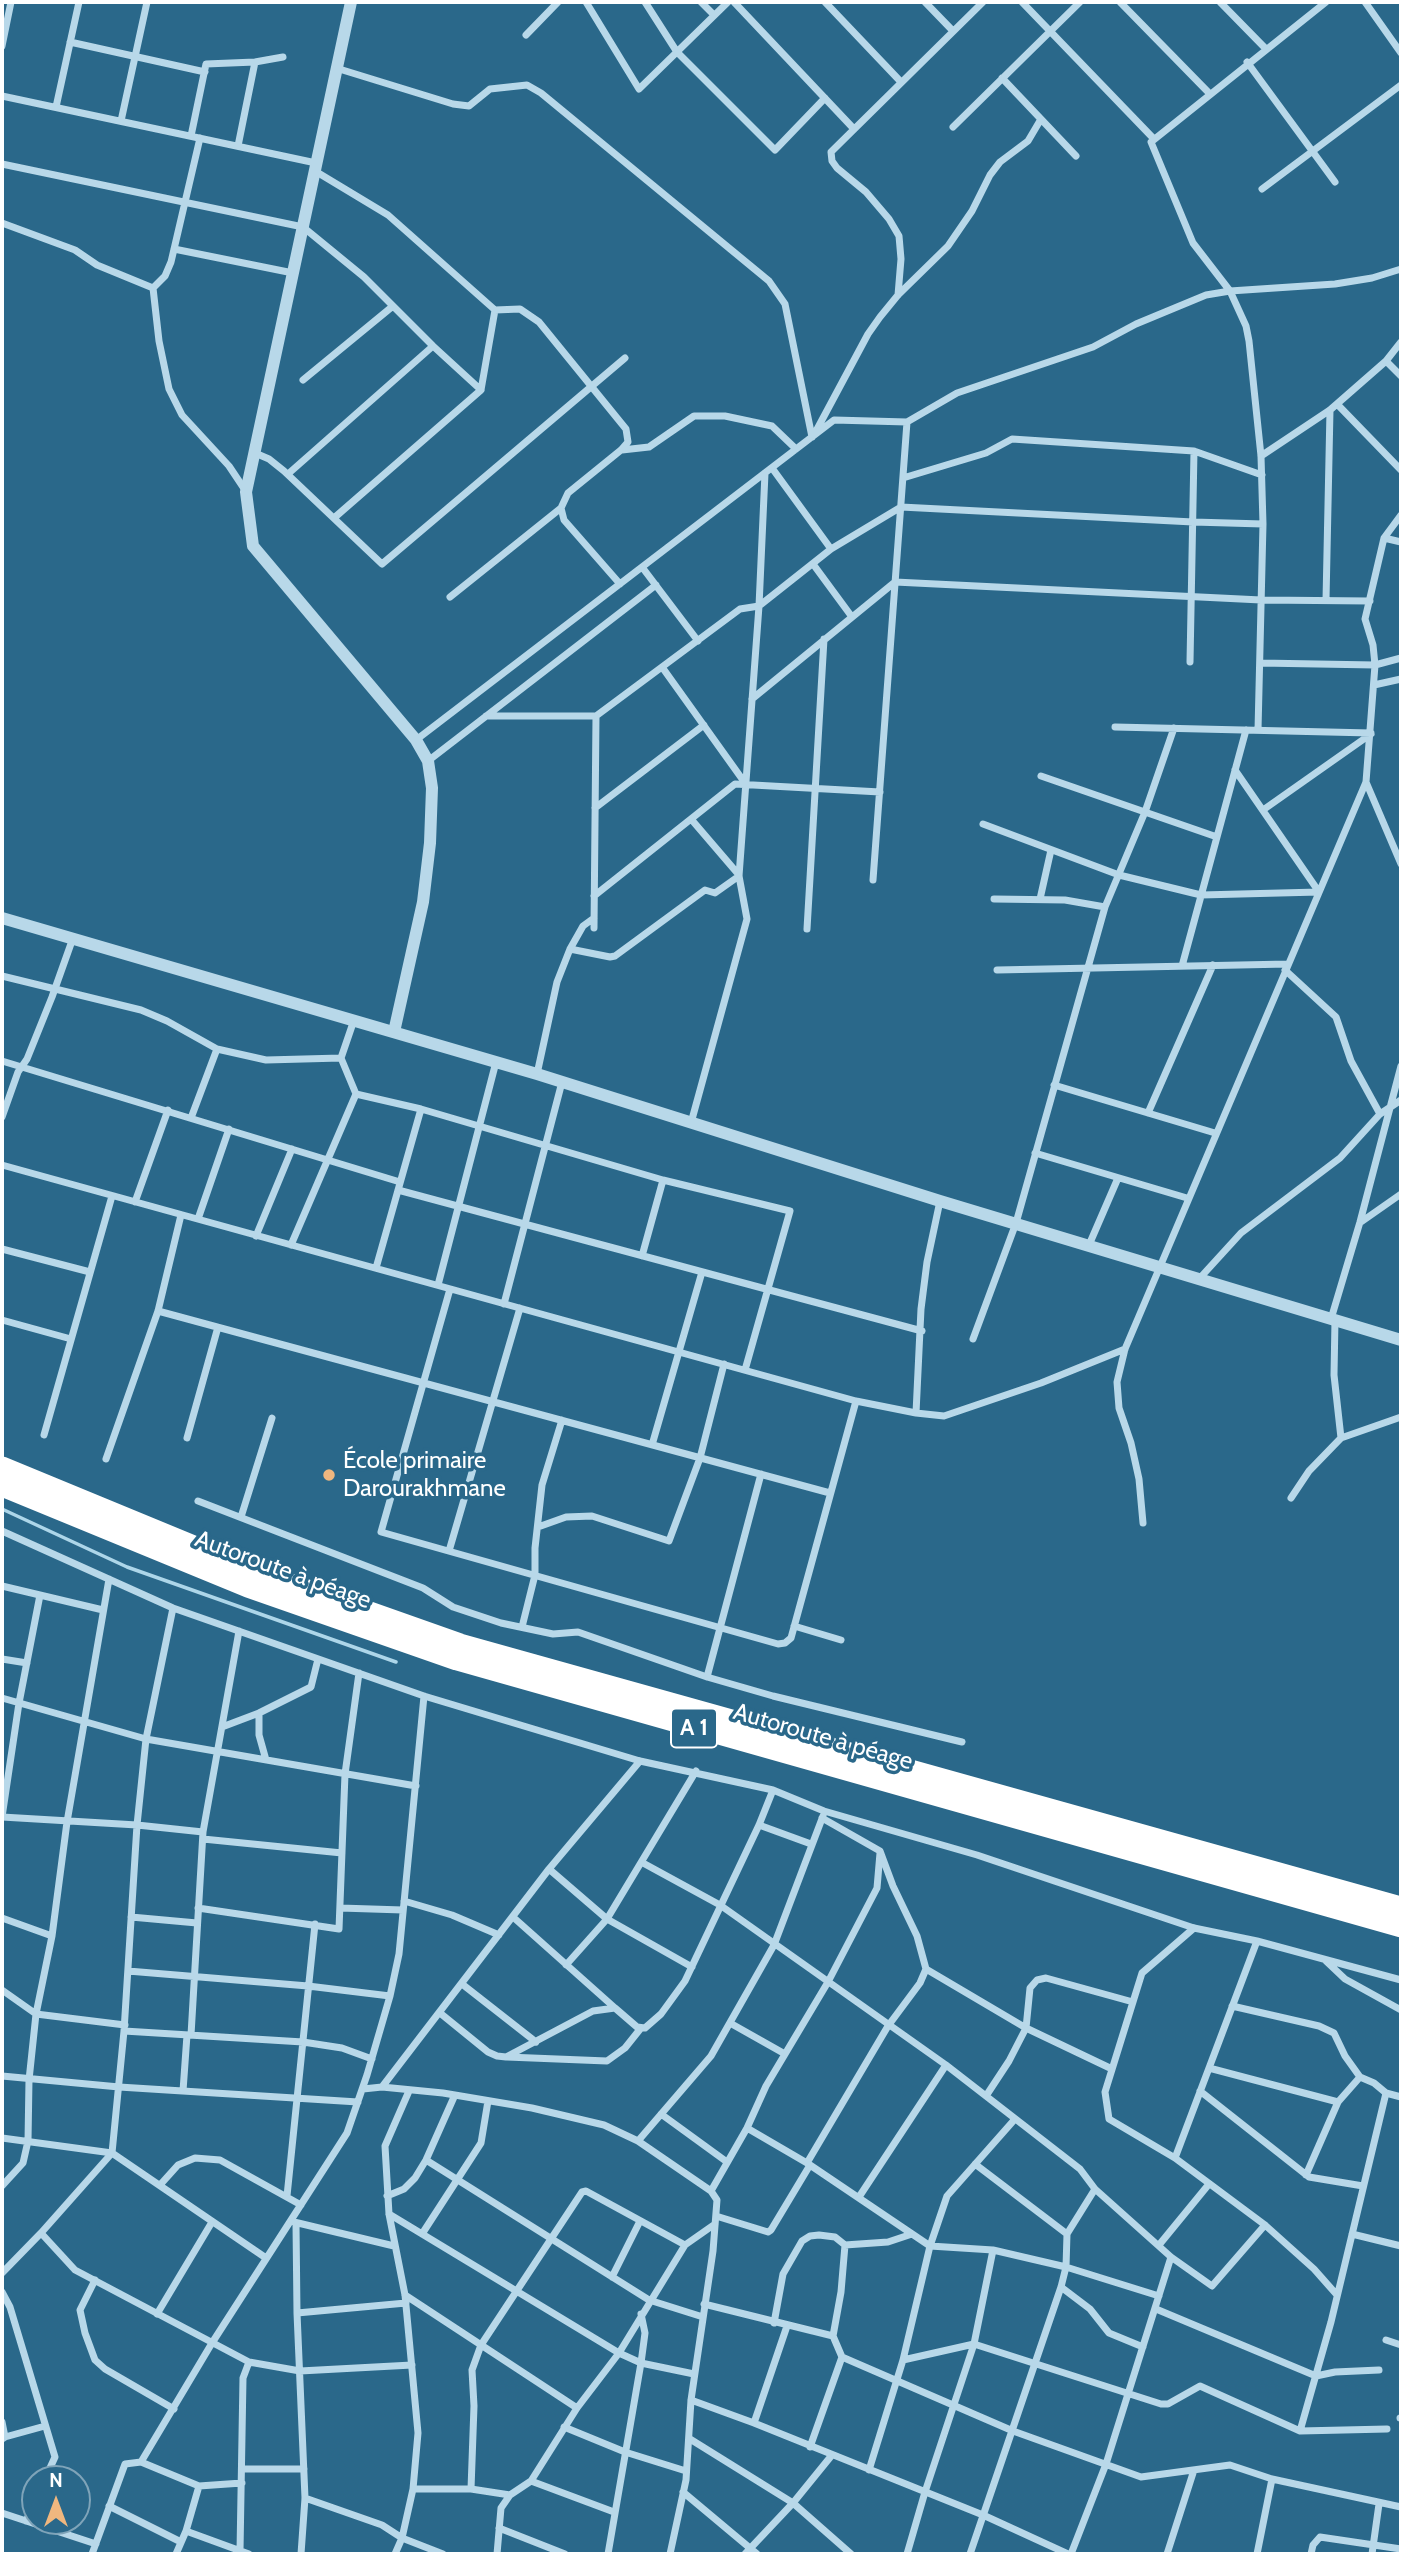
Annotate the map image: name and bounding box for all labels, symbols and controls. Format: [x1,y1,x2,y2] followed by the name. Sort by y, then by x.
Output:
[343,1447,506,1503] place label: École primaire Darourakhmane
[321,1467,337,1483] marker: École primaire Darourakhmane
[191,1525,375,1615] street label: Autoroute à péage
[730,1698,916,1776] street label: Autoroute à péage
[671,1708,717,1748] road number: A 1
[21,2465,91,2535] north arrow
[49,2469,63,2492] text: N

